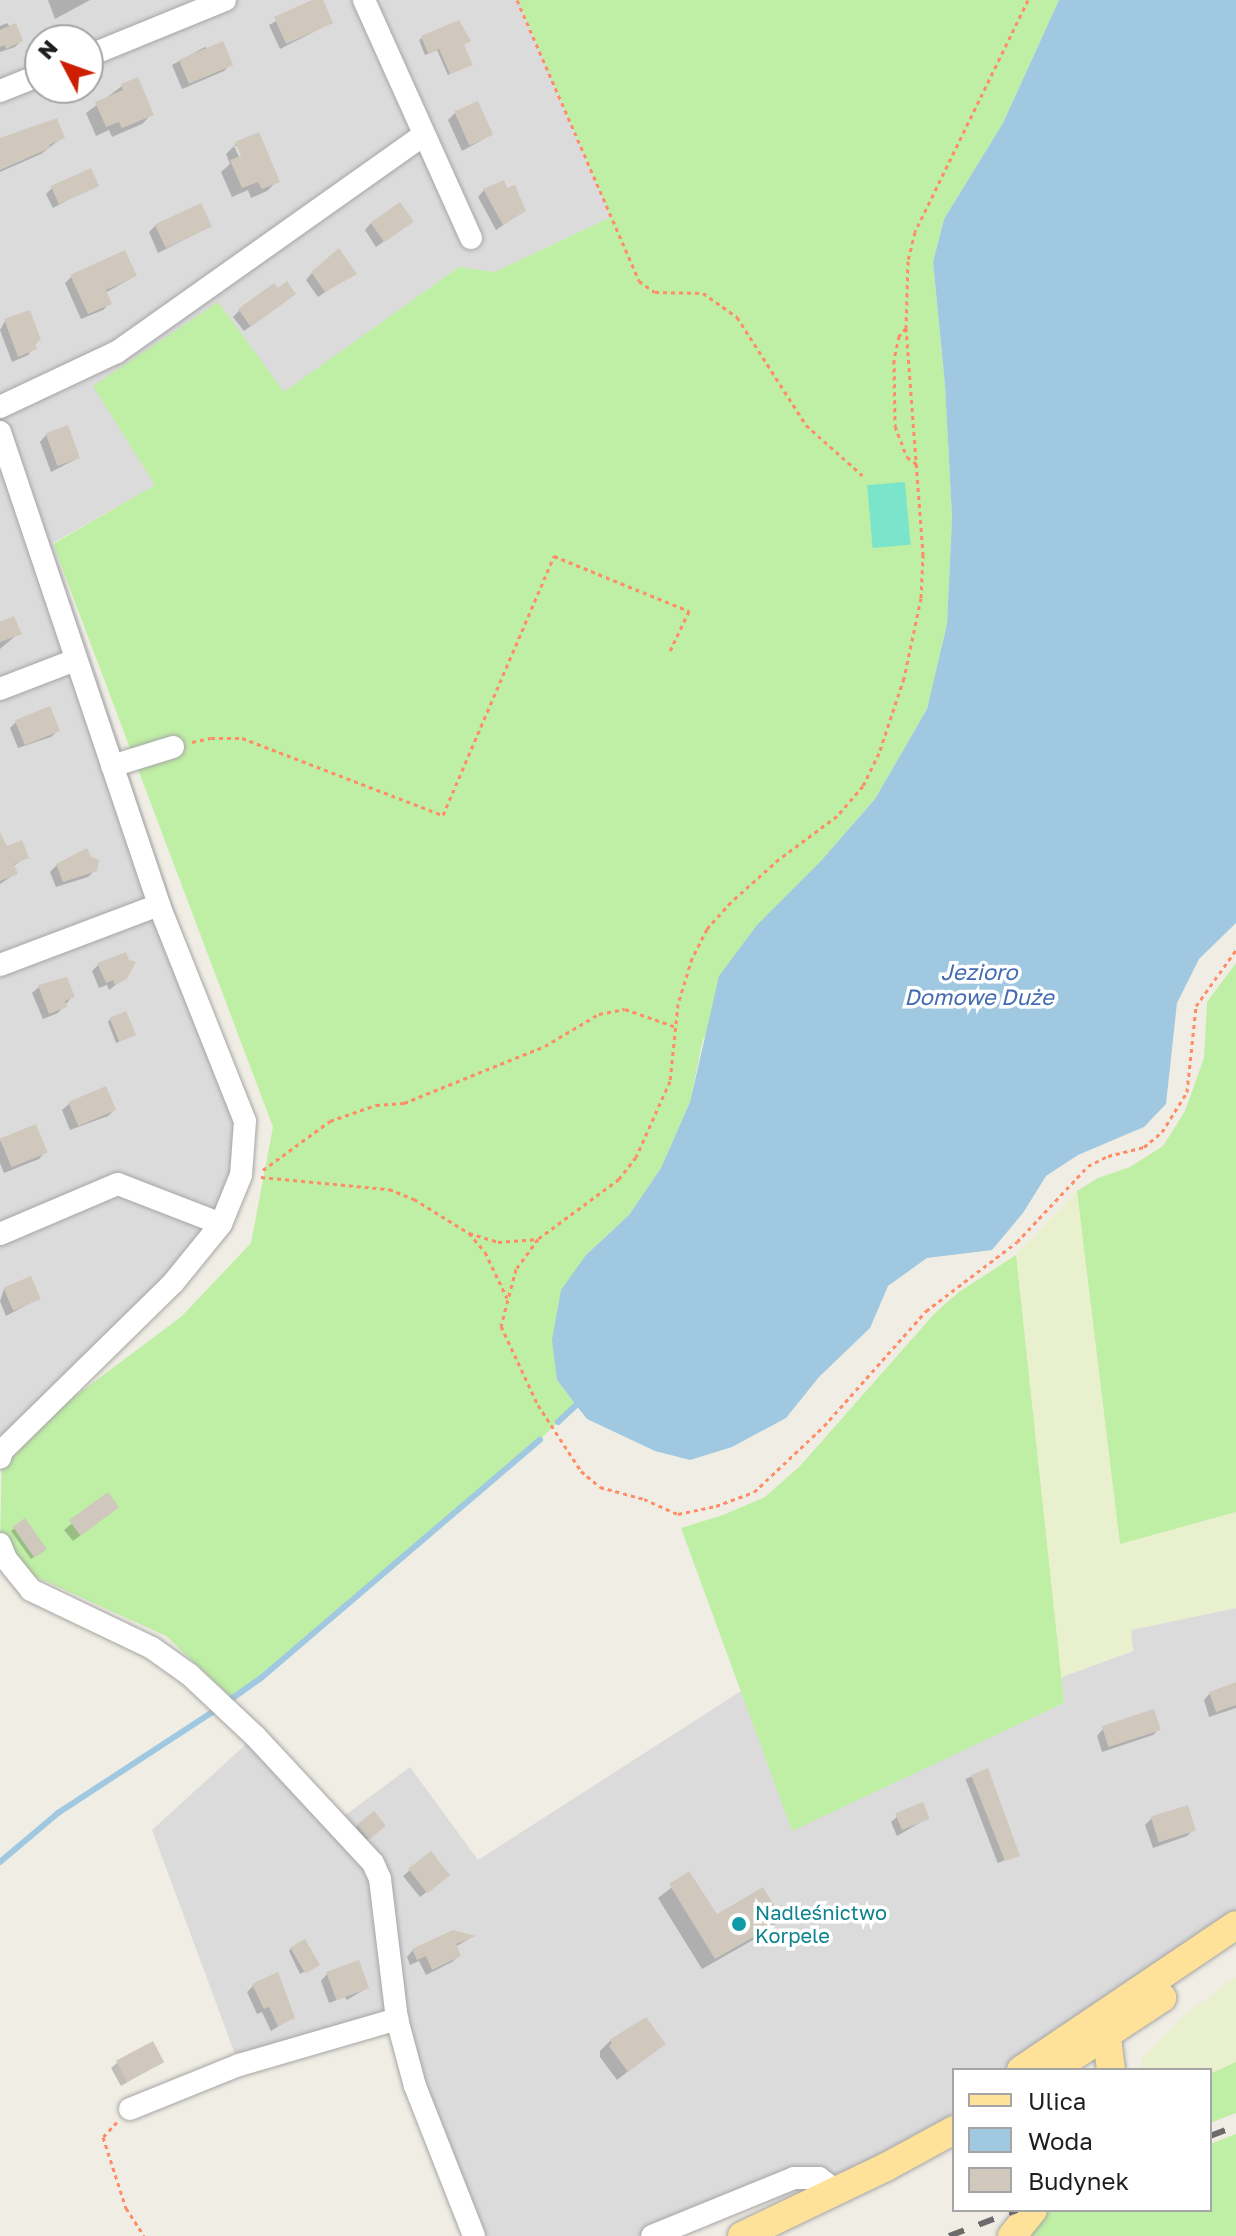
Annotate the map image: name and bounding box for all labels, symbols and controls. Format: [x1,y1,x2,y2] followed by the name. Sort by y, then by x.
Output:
[24,24,104,104] north arrow
[31,34,63,64] text: N
[904,958,1054,1010] water label: Jezioro Domowe Duże
[755,1900,887,1947] place label: Nadleśnictwo Korpele
[730,1915,748,1933] marker: Nadleśnictwo Korpele
[952,2068,1212,2212] legend
[1028,2086,1086,2115] text: Ulica
[1028,2126,1093,2155] text: Woda
[1028,2166,1129,2195] text: Budynek

